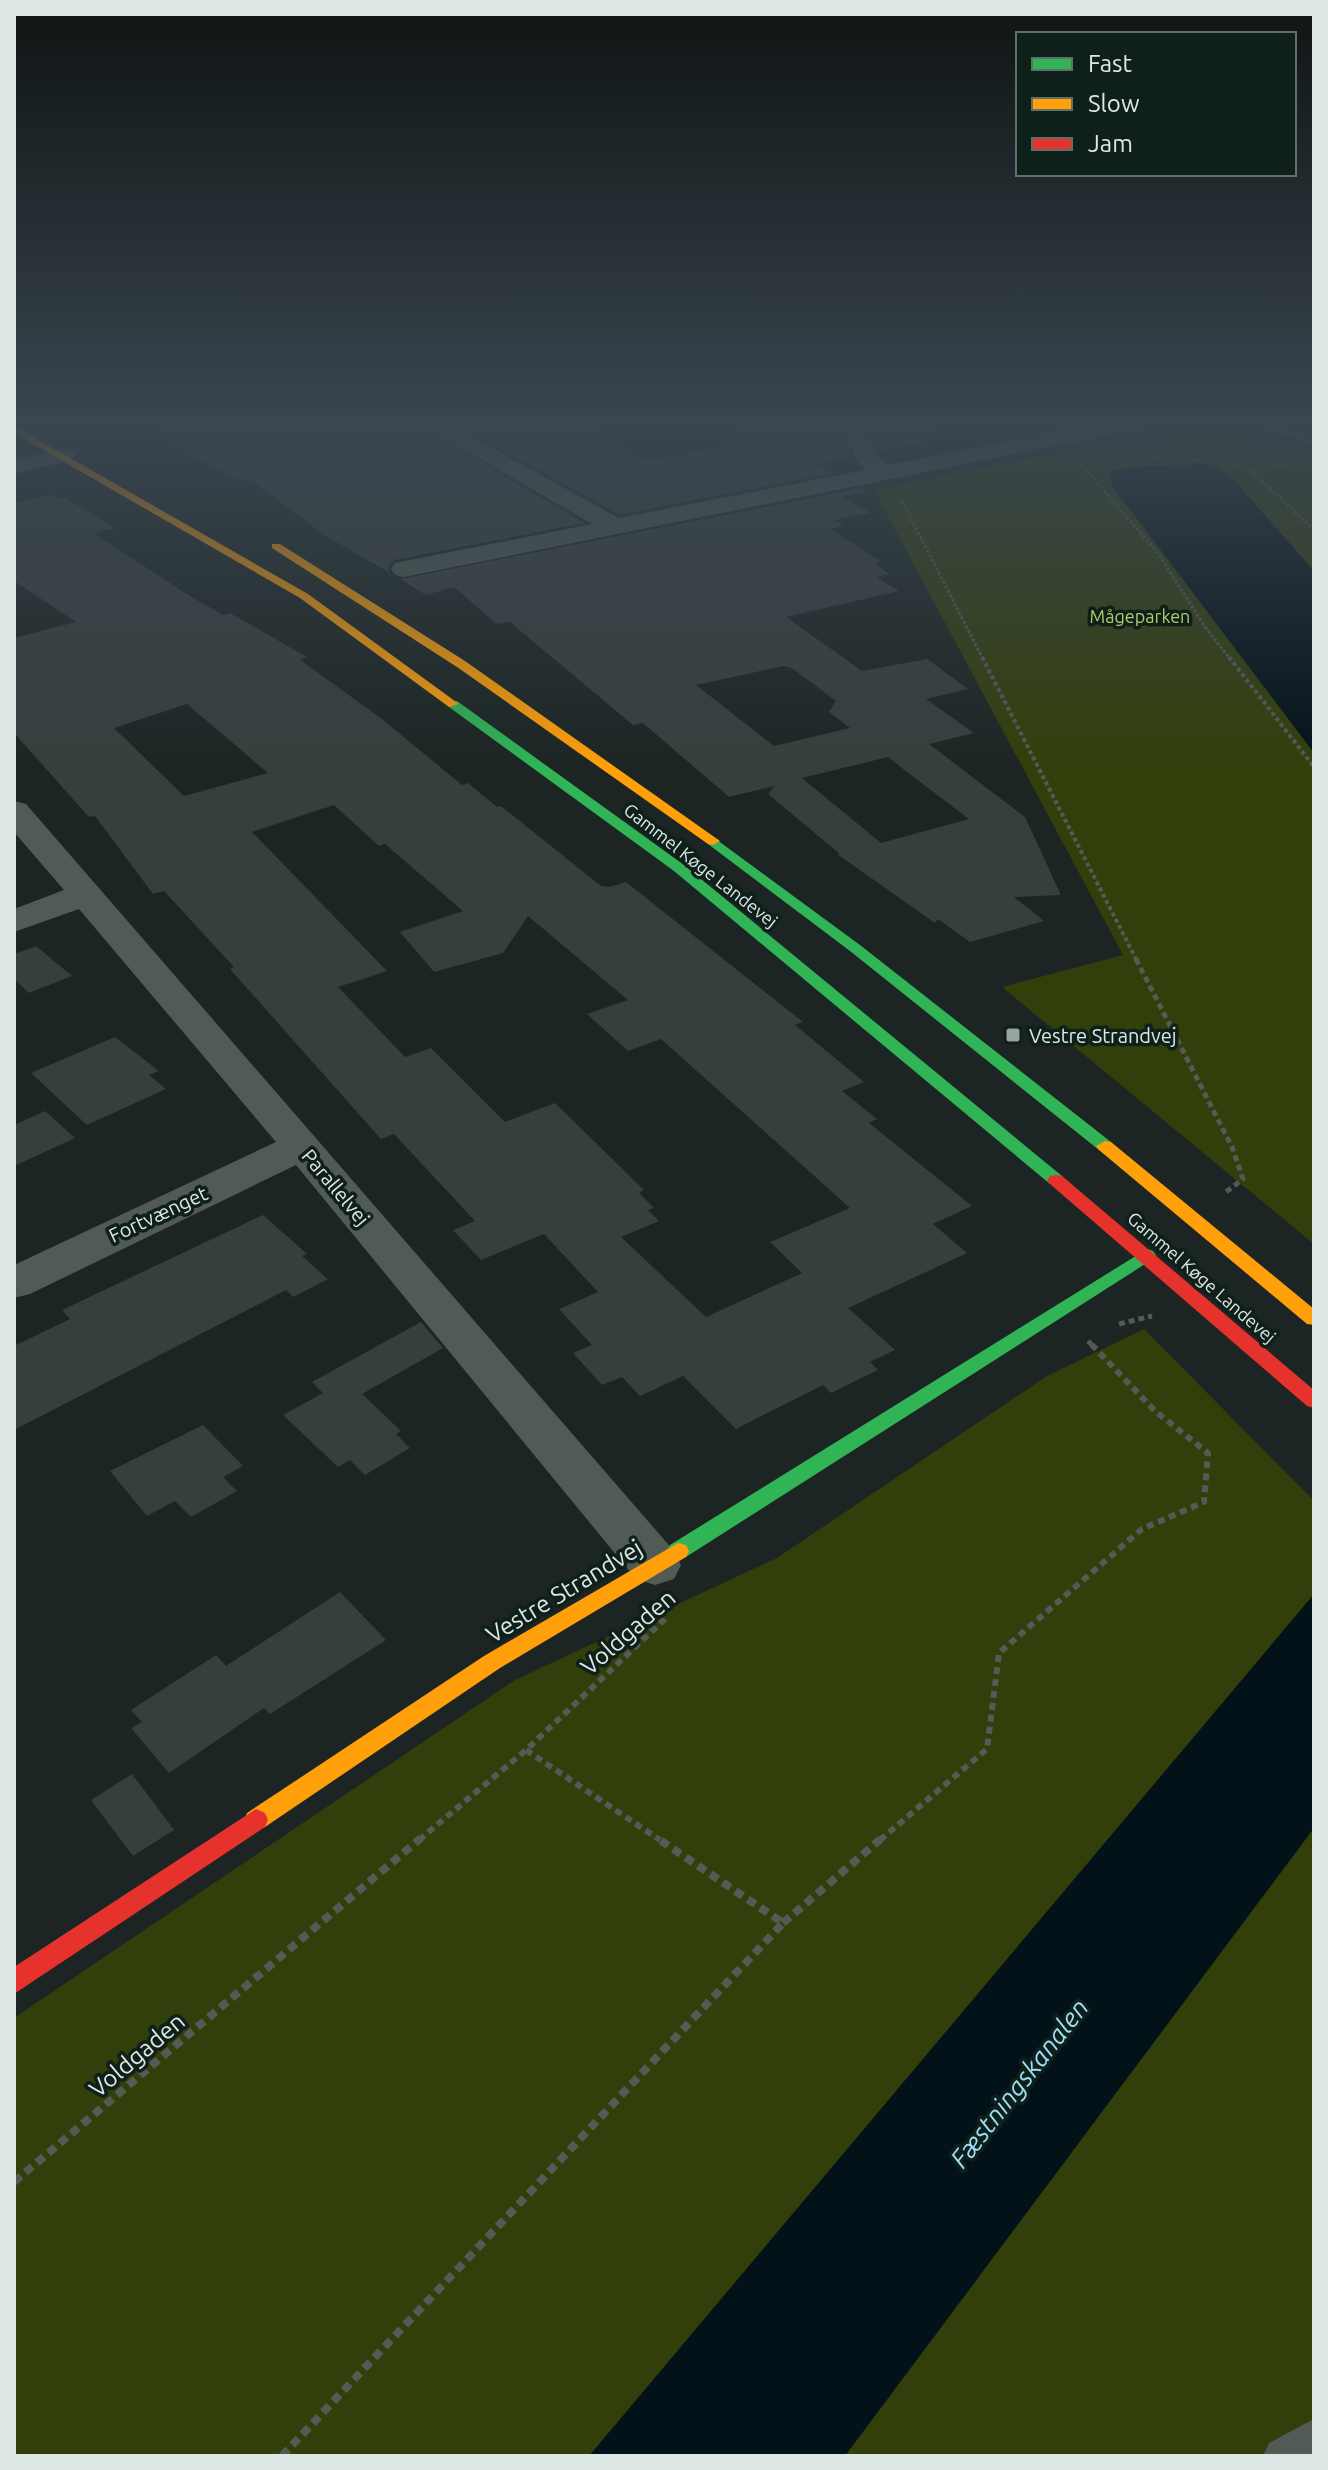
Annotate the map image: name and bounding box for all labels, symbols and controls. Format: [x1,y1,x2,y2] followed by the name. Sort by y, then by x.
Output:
[1016,32,1296,176] legend
[1088,50,1132,77] text: Fast
[1088,90,1140,117] text: Slow
[1088,130,1133,157] text: Jam
[1090,606,1190,626] park label: Mågeparken
[620,799,782,931] street label: Gammel Køge Landevej
[1029,1024,1177,1047] place label: Vestre Strandvej
[1004,1026,1022,1044] marker: Vestre Strandvej
[298,1144,374,1230] street label: Parallelvej
[105,1181,211,1247] street label: Fortvænget
[1124,1207,1280,1347] street label: Gammel Køge Landevej
[481,1534,647,1648] street label: Vestre Strandvej
[575,1584,681,1680] street label: Voldgaden
[944,1993,1094,2173] water label: Fæstningskanalen
[84,2007,190,2103] street label: Voldgaden

